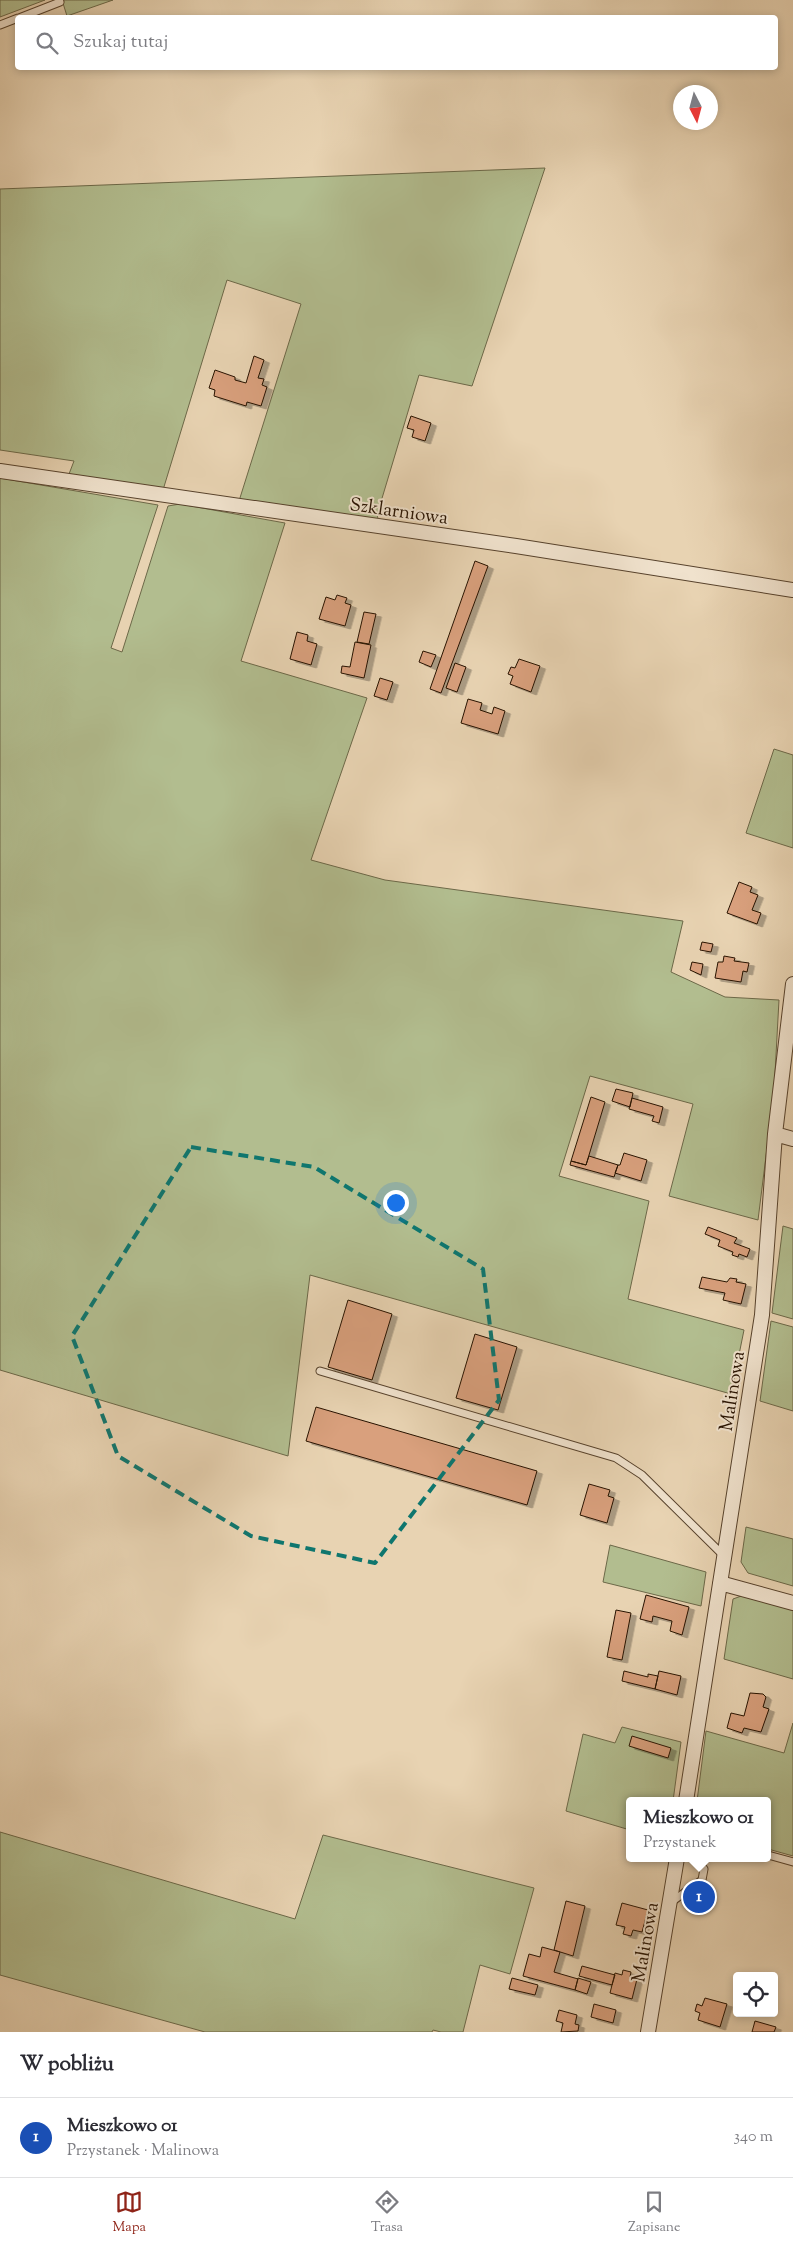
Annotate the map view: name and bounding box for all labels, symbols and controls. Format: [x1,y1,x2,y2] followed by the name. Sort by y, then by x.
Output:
[15,15,778,70] search box
[33,29,61,57] icon: search
[73,29,168,56] text: Szukaj tutaj
[673,85,718,130] north arrow
[348,492,450,533] street label: Szklarniowa
[383,1190,409,1216] your location
[714,1349,753,1433] street label: Malinowa
[626,1797,771,1862] popup
[643,1805,754,1832] text: Mieszkowo 01
[643,1832,717,1855] text: Przystanek
[683,1878,715,1916] pin: 1
[626,1900,667,1985] street label: Malinowa
[733,1972,778,2017] map controls
[733,1972,778,2017] button: locate
[20,2050,114,2080] text: W pobliżu
[67,2113,178,2140] text: Mieszkowo 01
[33,2126,39,2149] text: 1
[734,2126,773,2149] text: 340 m
[67,2140,219,2163] text: Przystanek · Malinowa
[112,2188,146,2238] tab: Mapa
[371,2188,403,2238] tab: Trasa
[628,2188,681,2238] tab: Zapisane

